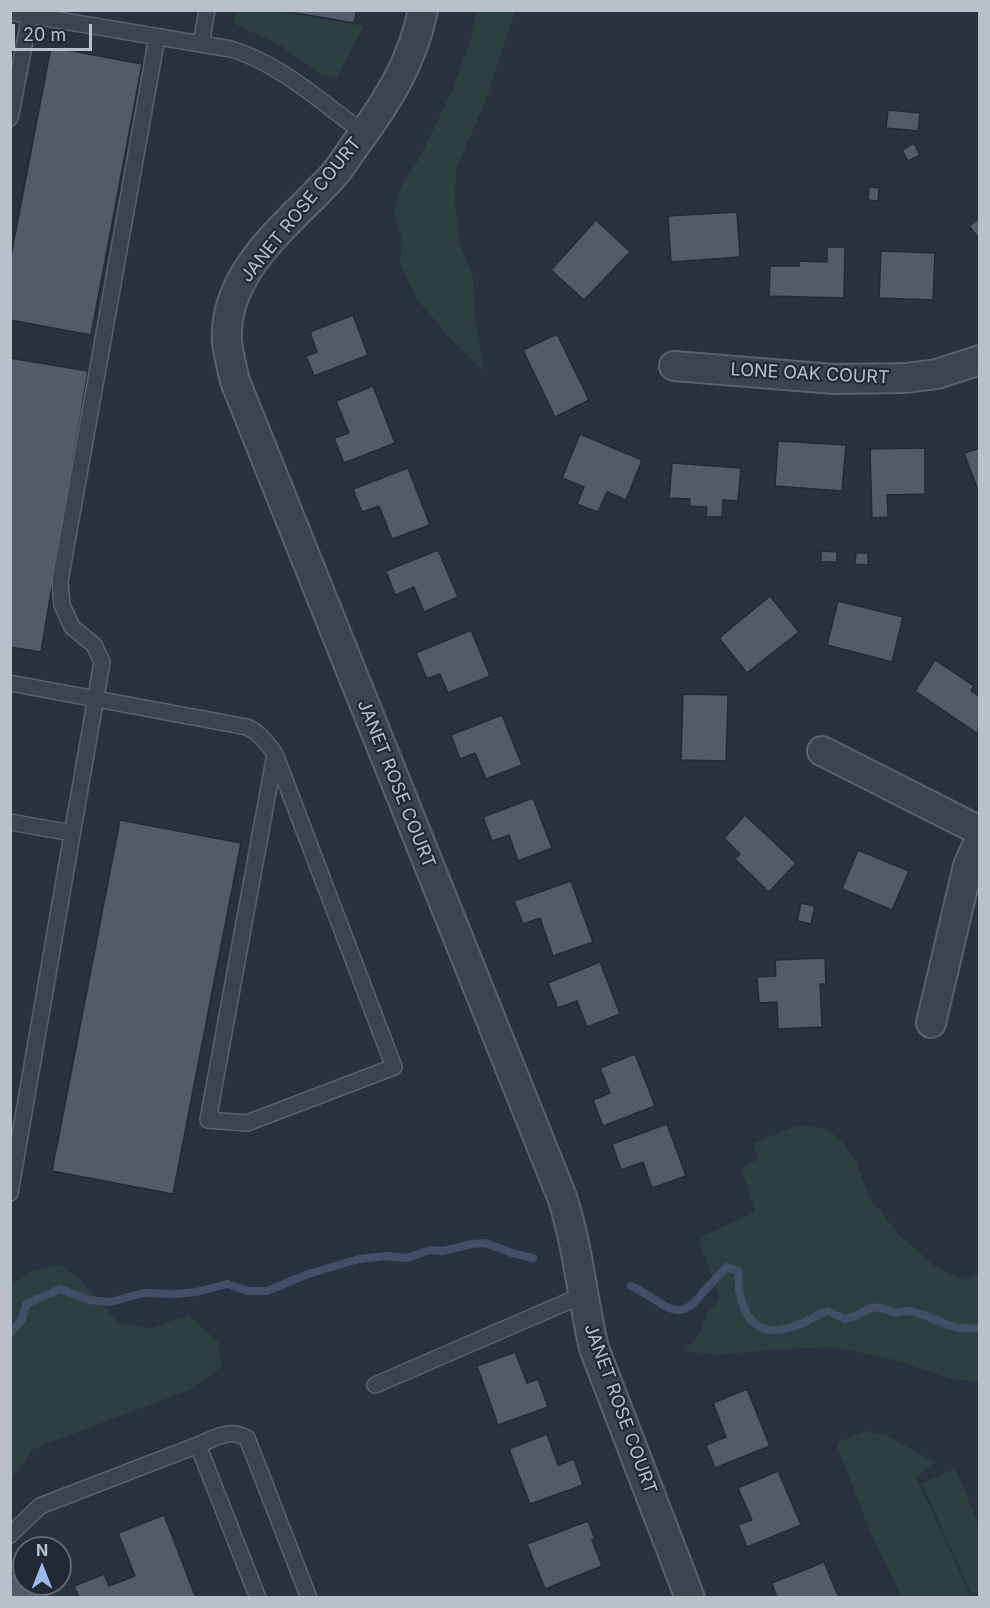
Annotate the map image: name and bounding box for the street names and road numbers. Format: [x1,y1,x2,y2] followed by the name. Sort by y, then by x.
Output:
[236,133,366,287] street label: JANET ROSE COURT
[730,359,890,389] street label: LONE OAK COURT
[352,697,440,871] street label: JANET ROSE COURT
[579,1321,661,1497] street label: JANET ROSE COURT

